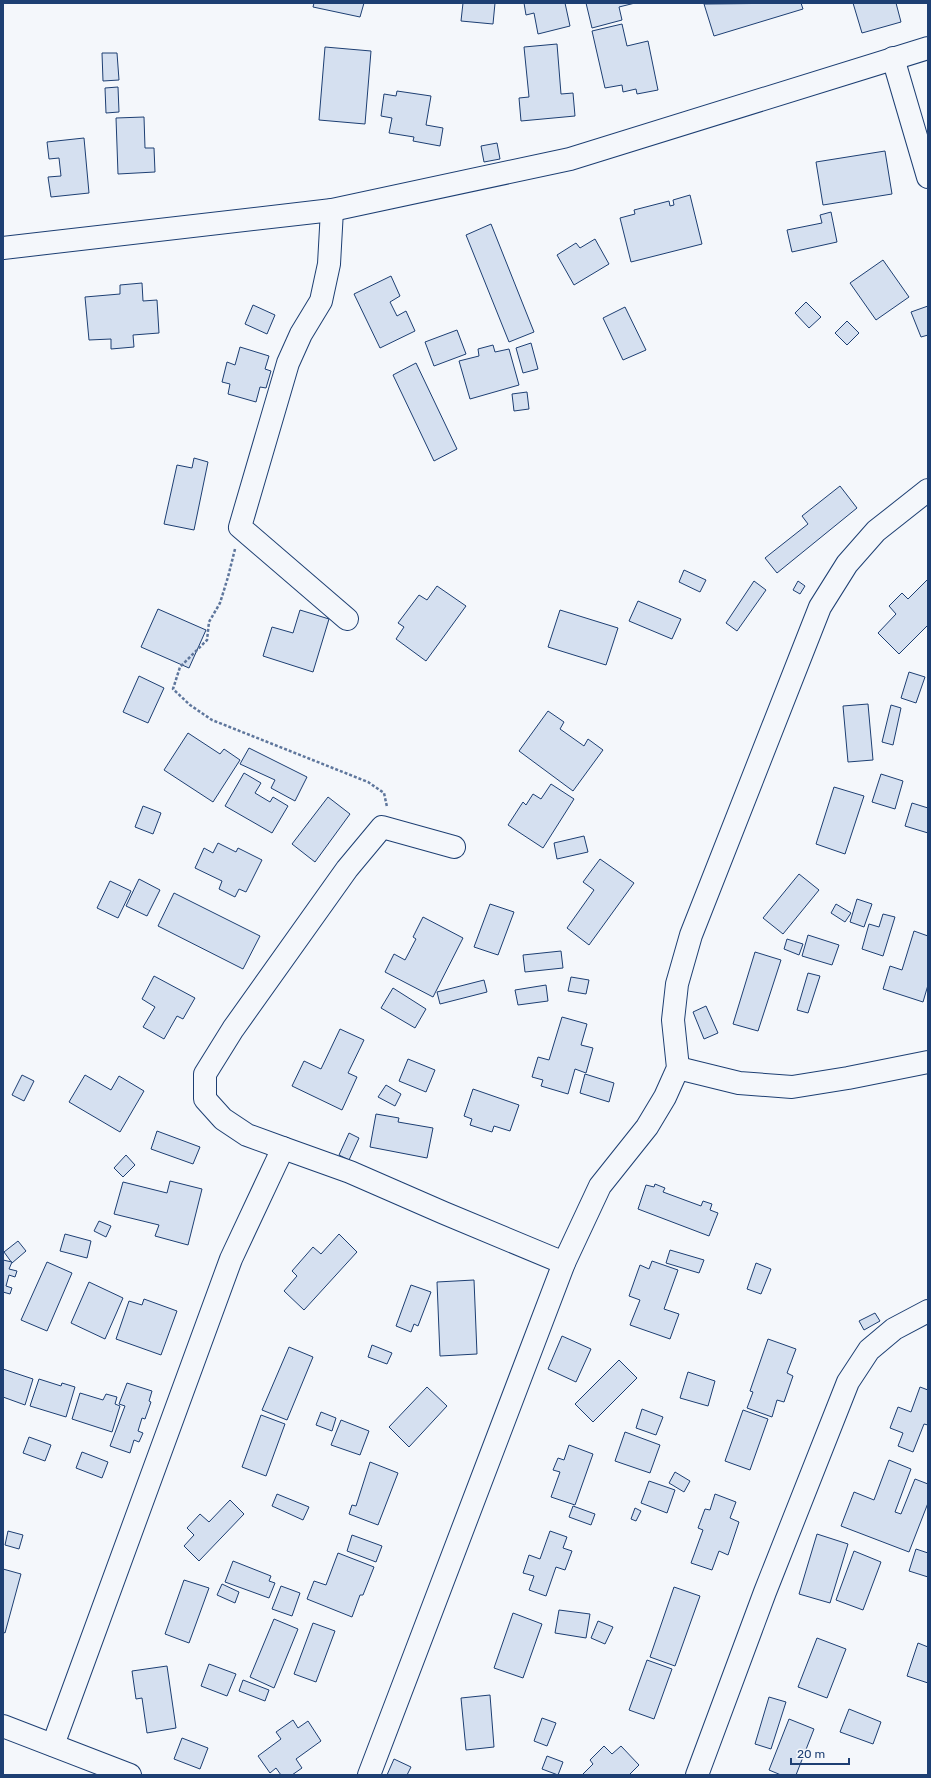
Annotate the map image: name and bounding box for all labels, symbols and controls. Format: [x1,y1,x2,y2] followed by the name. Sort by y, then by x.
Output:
[791,1740,849,1766] scale bar
[797,1747,825,1761] text: 20 m

